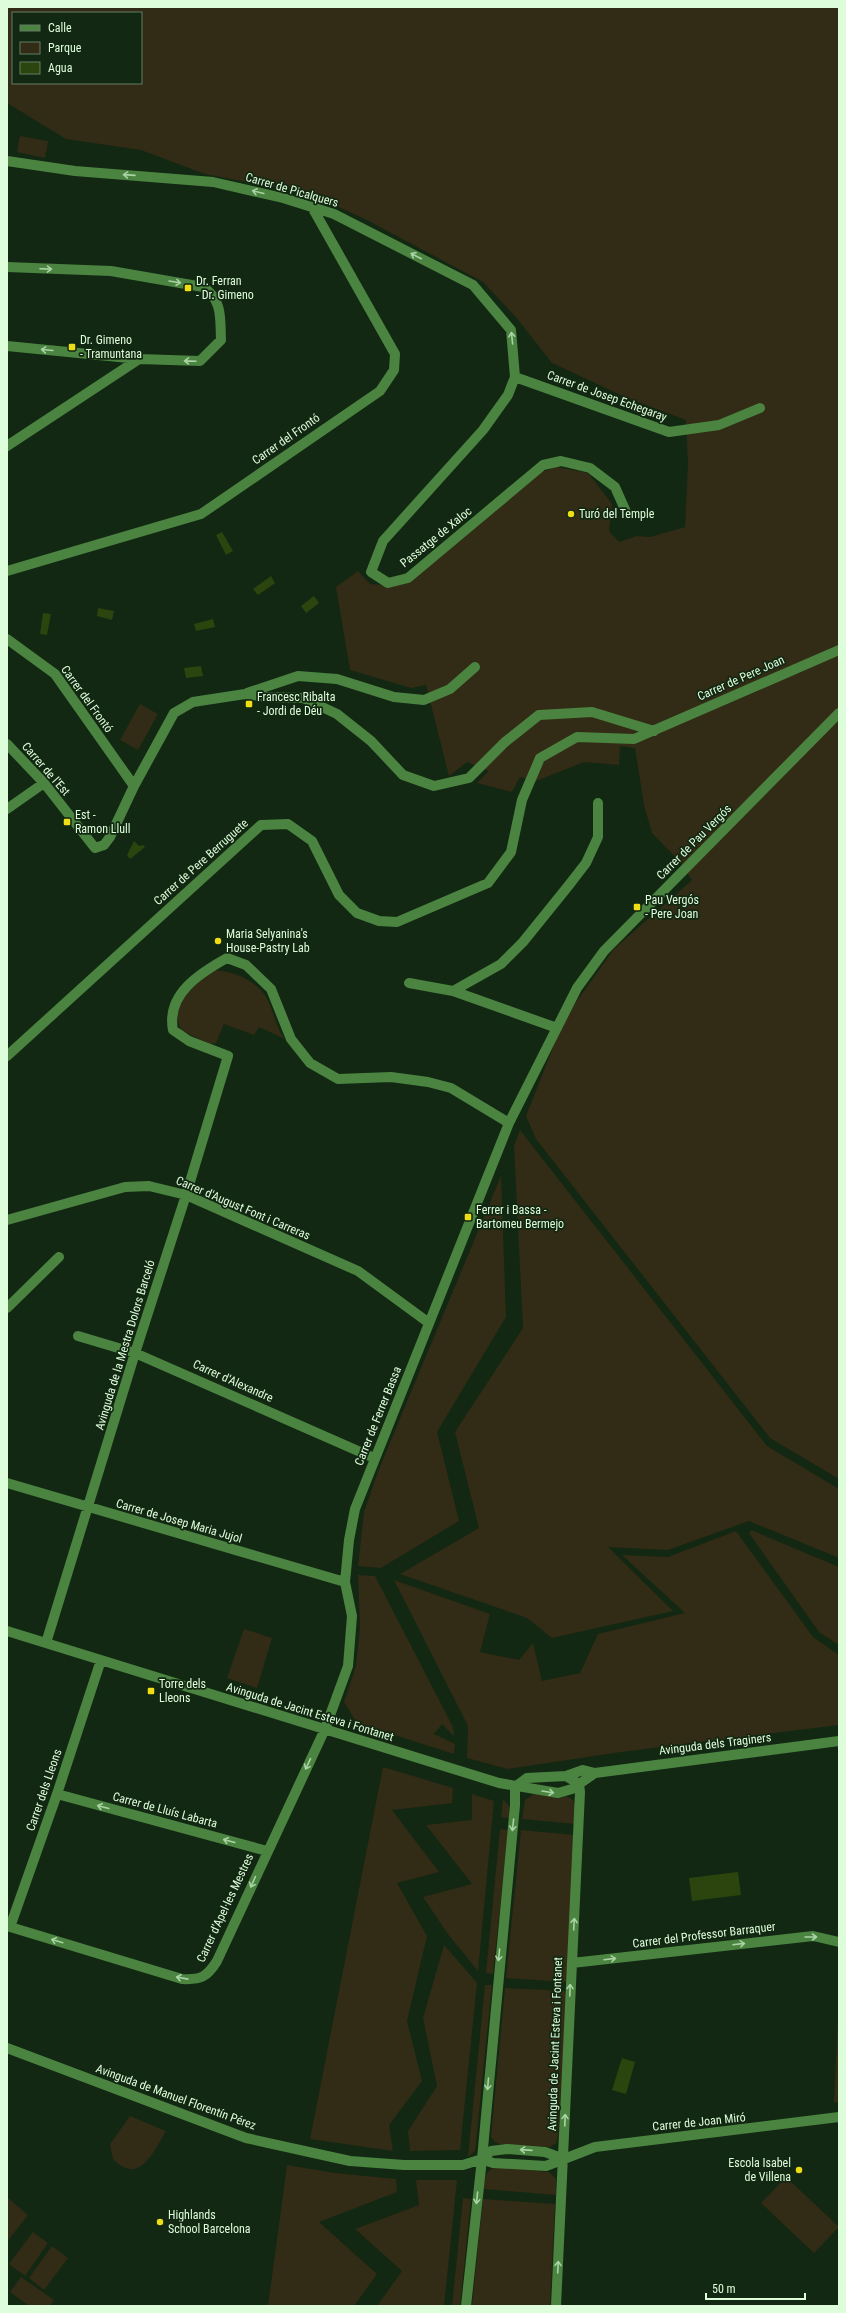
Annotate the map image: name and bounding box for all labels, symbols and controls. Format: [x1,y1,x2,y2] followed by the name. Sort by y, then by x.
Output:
[12,12,142,84] legend
[48,21,72,35] text: Calle
[48,41,82,55] text: Parque
[48,61,73,75] text: Agua
[244,170,340,210] street label: Carrer de Picalquers
[123,171,136,179] one-way arrow
[251,188,264,196] one-way arrow
[411,252,423,260] one-way arrow
[39,265,52,273] one-way arrow
[196,274,254,302] place label: Dr. Ferran - Dr. Gimeno
[168,278,181,286] one-way arrow
[183,283,193,293] marker: Dr. Ferran - Dr. Gimeno
[508,332,515,345] one-way arrow
[80,333,142,361] place label: Dr. Gimeno - Tramuntana
[67,342,77,352] marker: Dr. Gimeno - Tramuntana
[41,346,54,353] one-way arrow
[184,357,197,365] one-way arrow
[545,368,669,424] street label: Carrer de Josep Echegaray
[249,411,323,467] street label: Carrer del Frontó
[397,504,475,570] street label: Passatge de Xaloc
[579,507,655,521] place label: Turó del Temple
[566,509,576,519] marker: Turó del Temple
[695,652,787,703] street label: Carrer de Pere Joan
[58,663,116,735] street label: Carrer del Frontó
[257,690,336,718] place label: Francesc Ribalta - Jordi de Déu
[244,699,254,709] marker: Francesc Ribalta - Jordi de Déu
[19,740,73,799] street label: Carrer de l'Est
[654,802,734,882] street label: Carrer de Pau Vergós
[75,808,131,836] place label: Est - Ramon Llull
[151,816,251,908] street label: Carrer de Pere Berruguete
[62,817,72,827] marker: Est - Ramon Llull
[645,893,699,921] place label: Pau Vergós - Pere Joan
[632,902,642,912] marker: Pau Vergós - Pere Joan
[226,927,310,955] place label: Maria Selyanina's House-Pastry Lab
[213,936,223,946] marker: Maria Selyanina's House-Pastry Lab
[174,1173,312,1243] street label: Carrer d'August Font i Carreras
[476,1203,564,1231] place label: Ferrer i Bassa - Bartomeu Bermejo
[463,1212,473,1222] marker: Ferrer i Bassa - Bartomeu Bermejo
[92,1258,158,1432] street label: Avinguda de la Mestra Dolors Barceló
[191,1357,276,1405] street label: Carrer d'Alexandre
[352,1364,404,1468] street label: Carrer de Ferrer Bassa
[114,1496,244,1546] street label: Carrer de Josep Maria Jujol
[159,1677,206,1705] place label: Torre dels Lleons
[225,1680,396,1744] street label: Avinguda de Jacint Esteva i Fontanet
[146,1686,156,1696] marker: Torre dels Lleons
[658,1730,772,1758] street label: Avinguda dels Traginers
[23,1747,65,1833] street label: Carrer dels Lleons
[304,1758,311,1770] one-way arrow
[541,1788,554,1796] one-way arrow
[111,1789,219,1831] street label: Carrer de Lluís Labarta
[97,1803,110,1810] one-way arrow
[509,1819,516,1832] one-way arrow
[223,1837,236,1844] one-way arrow
[194,1851,256,1965] street label: Carrer d'Apel·les Mestres
[249,1875,256,1887] one-way arrow
[570,1918,577,1931] one-way arrow
[632,1919,777,1951] street label: Carrer del Professor Barraquer
[804,1933,817,1941] one-way arrow
[51,1937,64,1944] one-way arrow
[732,1940,745,1947] one-way arrow
[496,1948,503,1961] one-way arrow
[603,1955,616,1962] one-way arrow
[545,1956,565,2131] street label: Avinguda de Jacint Esteva i Fontanet
[176,1974,189,1982] one-way arrow
[567,1984,574,1997] one-way arrow
[94,2061,258,2133] street label: Avinguda de Manuel Florentín Pérez
[484,2077,492,2090] one-way arrow
[652,2110,746,2134] street label: Carrer de Joan Miró
[562,2114,569,2127] one-way arrow
[520,2147,533,2154] one-way arrow
[728,2156,791,2184] place label: Escola Isabel de Villena
[794,2165,804,2175] marker: Escola Isabel de Villena
[474,2191,481,2204] one-way arrow
[168,2208,251,2236] place label: Highlands School Barcelona
[155,2217,165,2227] marker: Highlands School Barcelona
[554,2261,562,2274] one-way arrow
[706,2275,805,2301] scale bar
[712,2282,736,2296] text: 50 m

